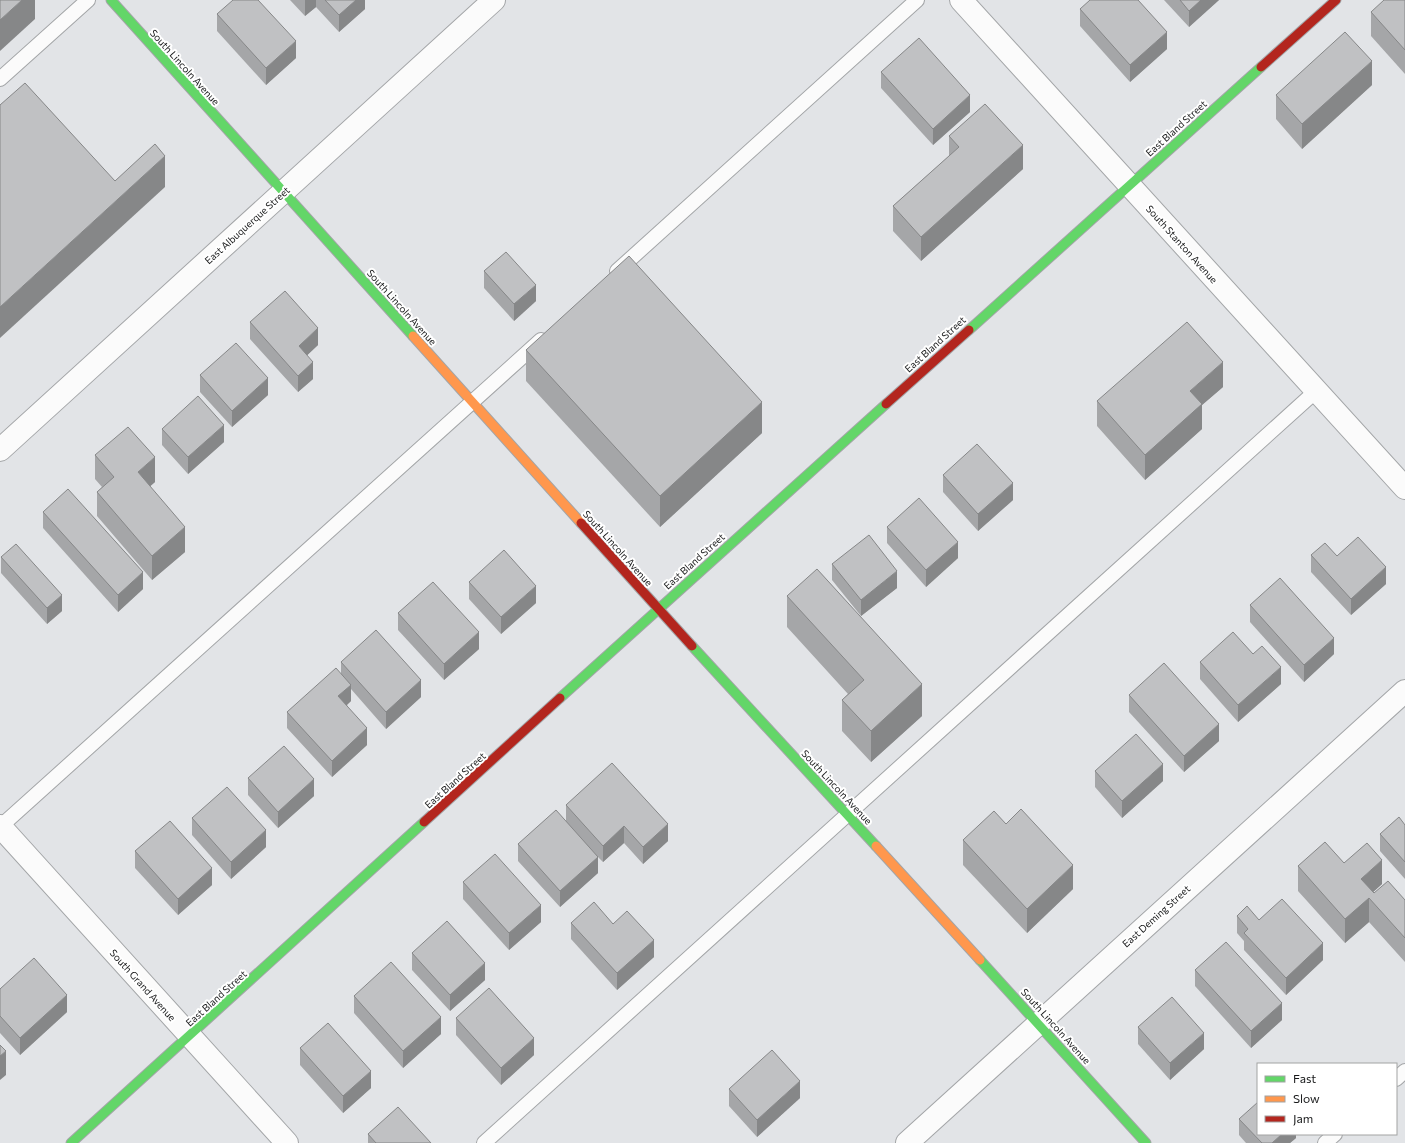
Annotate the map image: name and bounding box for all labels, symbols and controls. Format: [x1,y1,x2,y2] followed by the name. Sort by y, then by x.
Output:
[148,27,222,107] street label: South Lincoln Avenue
[1143,98,1209,158] street label: East Bland Street
[202,184,292,266] street label: East Albuquerque Street
[1144,202,1220,286] street label: South Stanton Avenue
[365,267,439,347] street label: South Lincoln Avenue
[902,314,968,374] street label: East Bland Street
[581,508,655,588] street label: South Lincoln Avenue
[661,531,727,591] street label: East Bland Street
[799,747,875,827] street label: South Lincoln Avenue
[422,750,488,810] street label: East Bland Street
[1120,882,1192,950] street label: East Deming Street
[108,947,178,1023] street label: South Grand Avenue
[183,968,249,1028] street label: East Bland Street
[1019,986,1093,1066] street label: South Lincoln Avenue
[1257,1063,1397,1135] legend
[1293,1071,1316,1085] text: Fast
[1293,1091,1320,1105] text: Slow
[1293,1111,1313,1126] text: Jam

